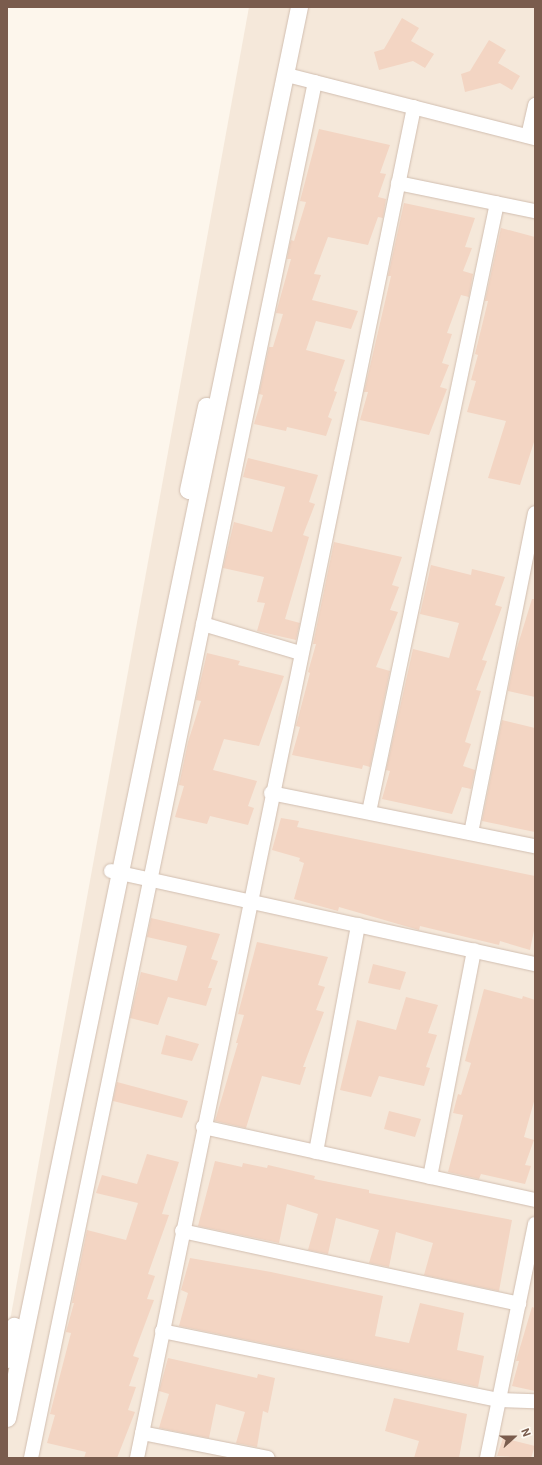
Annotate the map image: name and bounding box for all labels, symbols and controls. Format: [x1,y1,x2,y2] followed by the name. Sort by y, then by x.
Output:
[494,1417,534,1457] north arrow
[518,1427,533,1438] text: N

